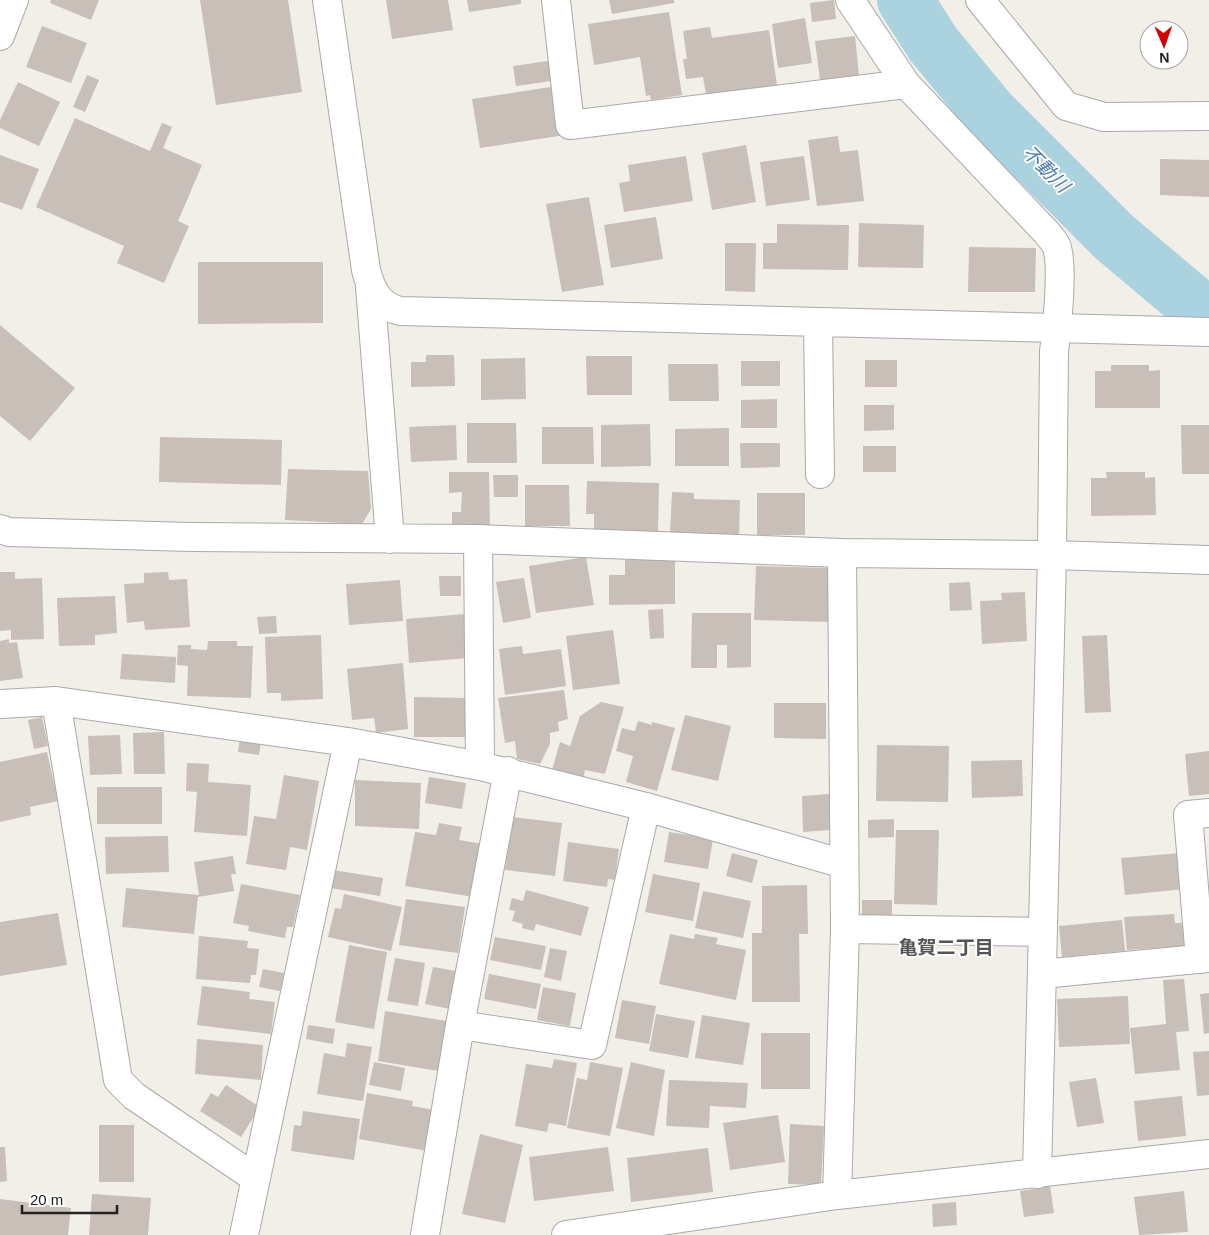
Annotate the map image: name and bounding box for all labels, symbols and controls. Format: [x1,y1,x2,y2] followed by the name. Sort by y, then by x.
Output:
[1139,20,1189,70] north arrow
[1159,50,1170,66] text: N
[1018,141,1075,198] water label: 不動川
[898,937,994,958] district label: 亀賀二丁目
[22,1182,118,1214] scale bar
[30,1191,63,1208] text: 20 m

